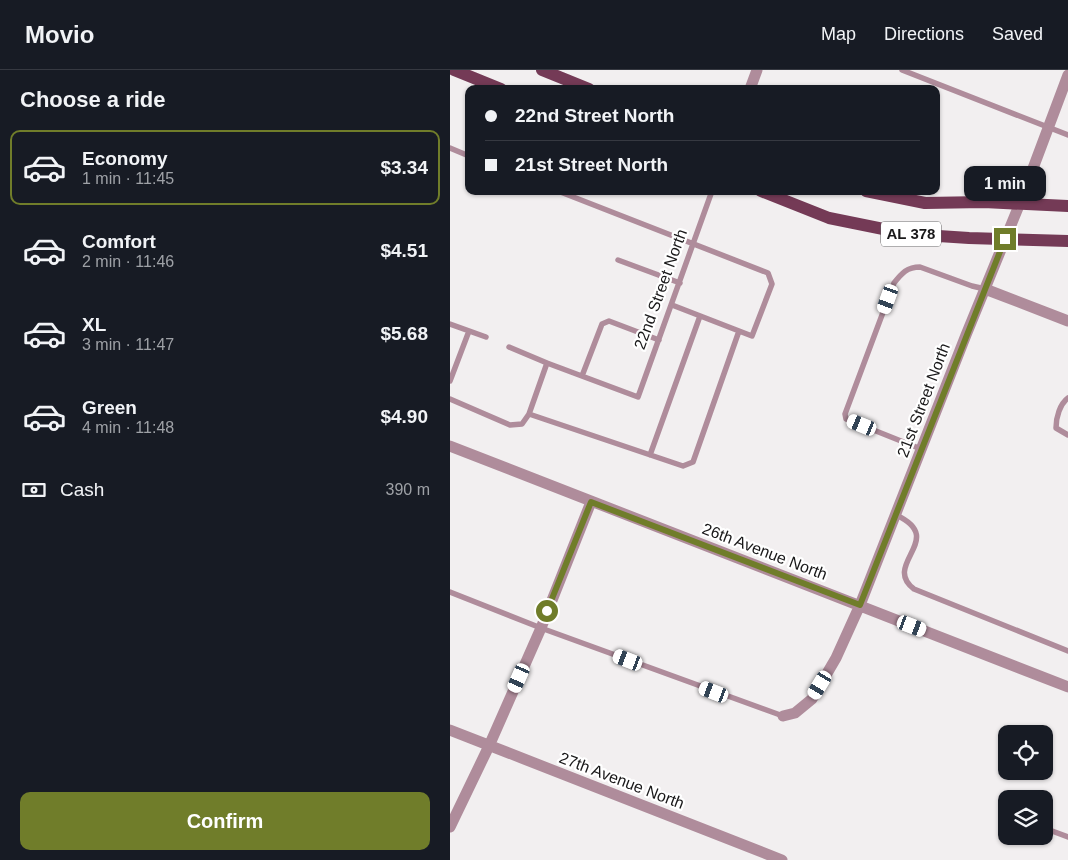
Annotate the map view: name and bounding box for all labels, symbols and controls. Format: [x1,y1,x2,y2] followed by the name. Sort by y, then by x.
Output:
[25,21,94,48] text: Movio
[821,24,856,44] text: Map
[884,24,964,44] text: Directions
[992,24,1043,44] text: Saved
[20,87,165,112] text: Choose a ride
[515,105,674,126] text: 22nd Street North
[22,145,67,190] icon: car
[82,148,168,169] text: Economy
[515,154,668,175] text: 21st Street North
[380,157,428,178] text: $3.34
[964,166,1046,202] callout: 1 min
[82,170,174,187] text: 1 min · 11:45
[984,175,1026,192] text: 1 min
[881,222,941,246] road number: AL 378
[631,227,690,351] street label: 22nd Street North
[22,228,67,273] icon: car
[994,228,1016,250] route end
[82,231,156,252] text: Comfort
[380,240,428,261] text: $4.51
[82,253,174,270] text: 2 min · 11:46
[875,282,900,316] car
[22,311,67,356] icon: car
[82,314,106,335] text: XL
[380,323,428,344] text: $5.68
[82,336,174,353] text: 3 min · 11:47
[894,341,953,460] street label: 21st Street North
[22,394,67,439] icon: car
[82,397,137,418] text: Green
[380,406,428,427] text: $4.90
[845,412,878,438] car
[82,419,174,436] text: 4 min · 11:48
[20,476,48,504] icon: cash
[60,479,104,500] text: Cash
[386,481,430,498] text: 390 m
[700,520,830,583] street label: 26th Avenue North
[536,600,558,622] route start
[895,614,928,638] car
[611,648,644,672] car
[506,661,531,695] car
[805,668,834,702] car
[697,680,730,704] car
[998,725,1053,845] map controls
[998,725,1053,780] button: locate
[557,749,687,812] street label: 27th Avenue North
[998,790,1053,845] button: layers
[20,792,430,850] button: Confirm

